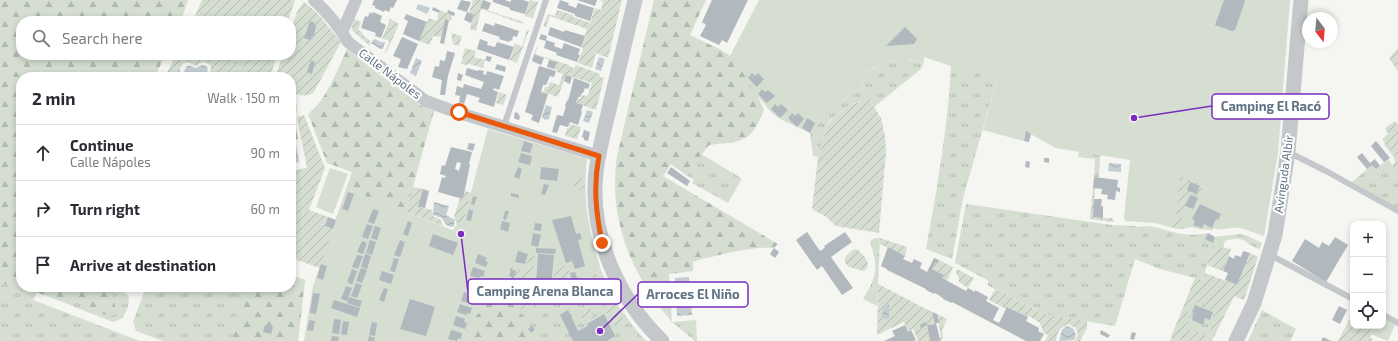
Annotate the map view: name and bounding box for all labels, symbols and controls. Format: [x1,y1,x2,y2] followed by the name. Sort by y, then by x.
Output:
[1302,12,1338,48] north arrow
[16,16,296,60] search box
[30,27,52,49] icon: search
[62,29,143,47] text: Search here
[357,45,425,101] street label: Calle Nápoles
[32,88,75,108] text: 2 min
[207,90,280,106] text: Walk · 150 m
[1212,94,1329,119] callout: Camping El Racó
[1221,98,1322,114] text: Camping El Racó
[450,103,468,121] route start
[1271,134,1295,214] street label: Avinguda Albir
[70,136,133,154] text: Continue
[32,142,54,164] icon: ahead
[250,145,280,161] text: 90 m
[70,154,151,170] text: Calle Nápoles
[32,198,54,220] icon: right
[70,200,140,218] text: Turn right
[250,201,280,217] text: 60 m
[1350,221,1386,329] map controls
[1350,221,1386,257] button: +
[593,234,611,252] route end
[32,254,54,276] icon: arrive
[70,256,216,274] text: Arrive at destination
[1350,257,1386,293] button: −
[468,279,621,304] callout: Camping Arena Blanca
[638,282,748,307] callout: Arroces El Niño
[477,283,613,299] text: Camping Arena Blanca
[646,286,740,302] text: Arroces El Niño
[1350,293,1386,329] button: locate

